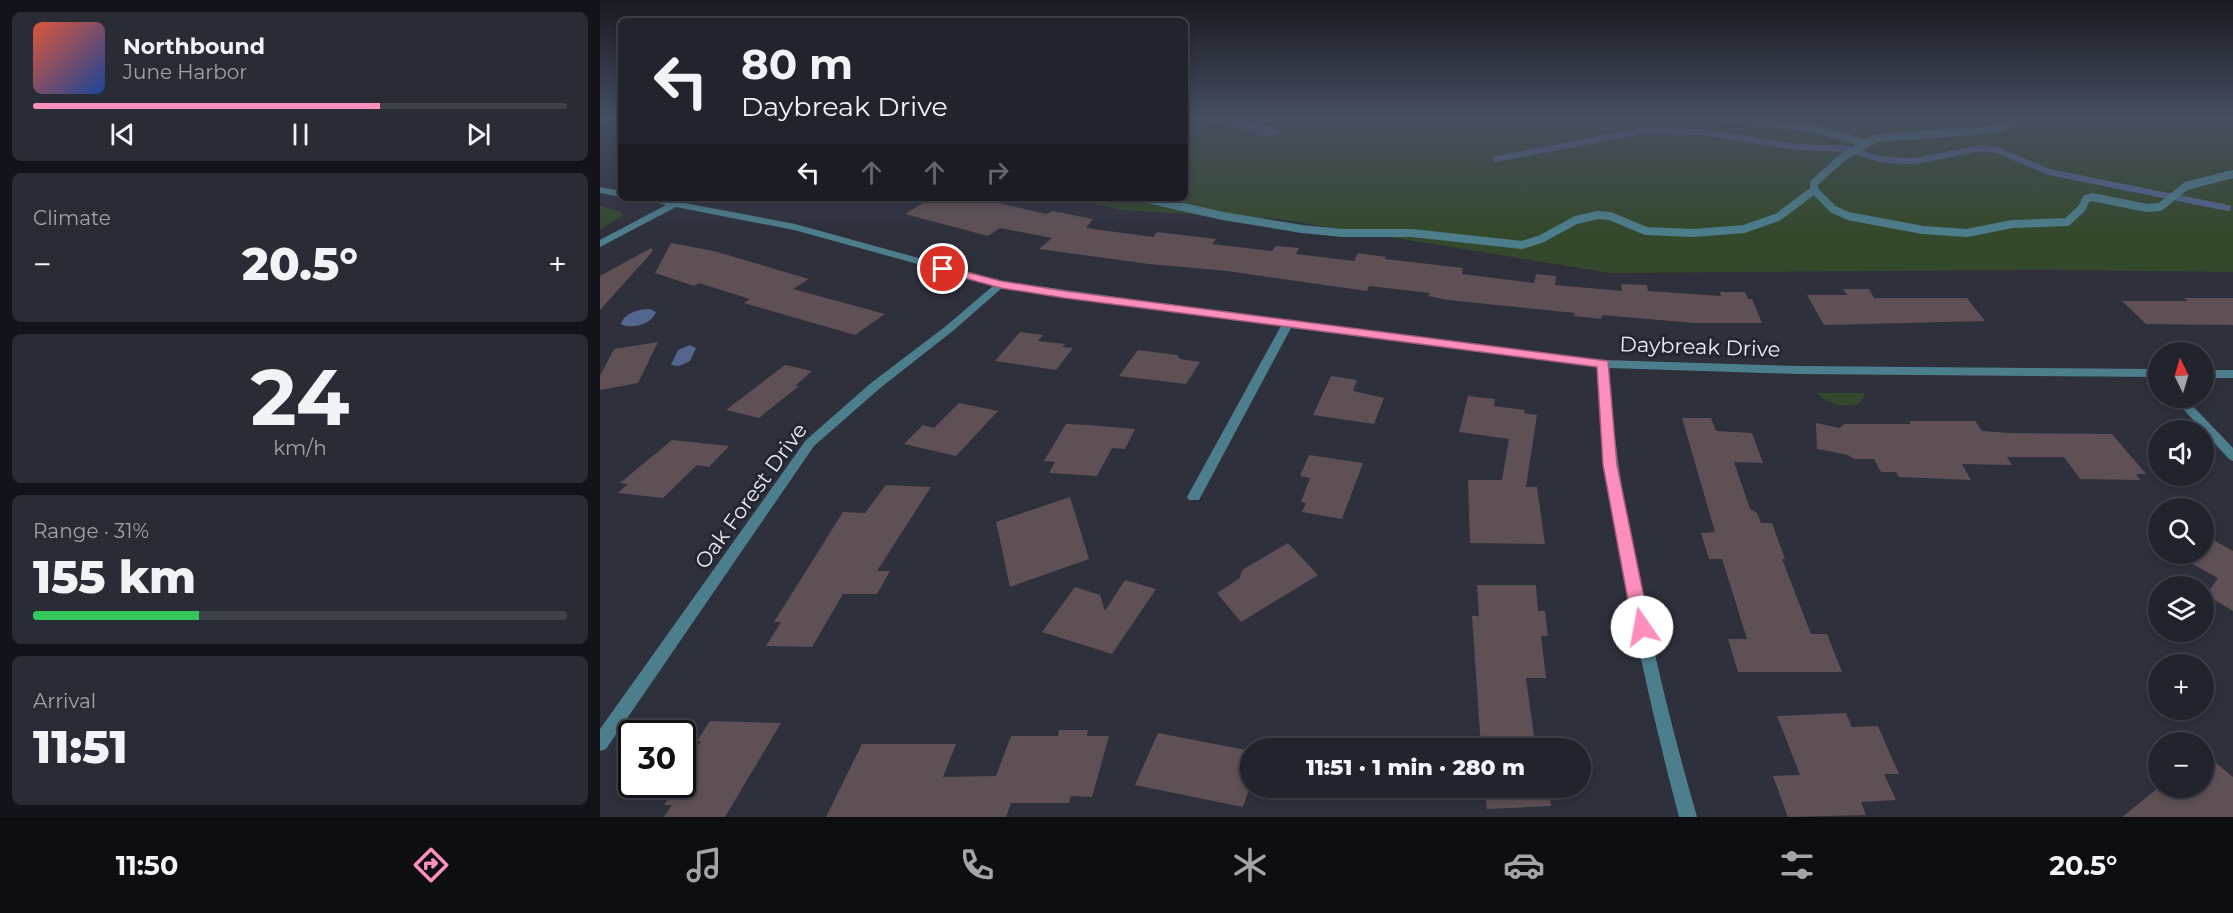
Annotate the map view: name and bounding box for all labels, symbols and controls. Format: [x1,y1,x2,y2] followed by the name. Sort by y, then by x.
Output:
[123,33,265,60] text: Northbound
[741,38,853,90] text: 80 m
[642,42,720,120] icon: left
[123,60,247,84] text: June Harbor
[741,90,948,123] text: Daybreak Drive
[106,118,139,151] icon: previous
[284,118,317,151] icon: pause
[462,118,495,151] icon: next
[792,156,825,189] icon: left
[855,156,888,189] icon: ahead
[918,156,951,189] icon: ahead
[981,156,1014,189] icon: right
[33,206,111,230] text: Climate
[242,236,358,291] text: 20.5°
[917,243,968,294] pin
[33,244,52,284] text: −
[548,244,567,284] text: +
[926,252,959,285] icon: arrive
[1619,331,1781,362] street label: Daybreak Drive
[2148,342,2214,408] north arrow
[2148,342,2214,798] map controls
[251,349,349,445] text: 24
[689,418,812,574] street label: Oak Forest Drive
[2148,420,2214,486] button: sound
[273,436,327,460] text: km/h
[2148,498,2214,564] button: search
[33,519,149,543] text: Range · 31%
[33,549,196,604] text: 155 km
[2148,576,2214,642] button: layers
[1610,595,1674,659] position arrow
[2148,654,2214,720] button: +
[33,689,96,713] text: Arrival
[33,719,128,774] text: 11:51
[618,720,696,798] speed limit sign: 30
[2148,732,2214,798] button: −
[1306,754,1525,781] text: 11:51 · 1 min · 280 m
[410,844,452,886] icon: directions
[683,844,725,886] icon: music
[956,844,998,886] icon: phone
[1229,844,1271,886] icon: climate
[1503,844,1545,886] icon: car
[1776,844,1818,886] icon: filters
[116,849,178,882] text: 11:50
[2049,849,2117,882] text: 20.5°

